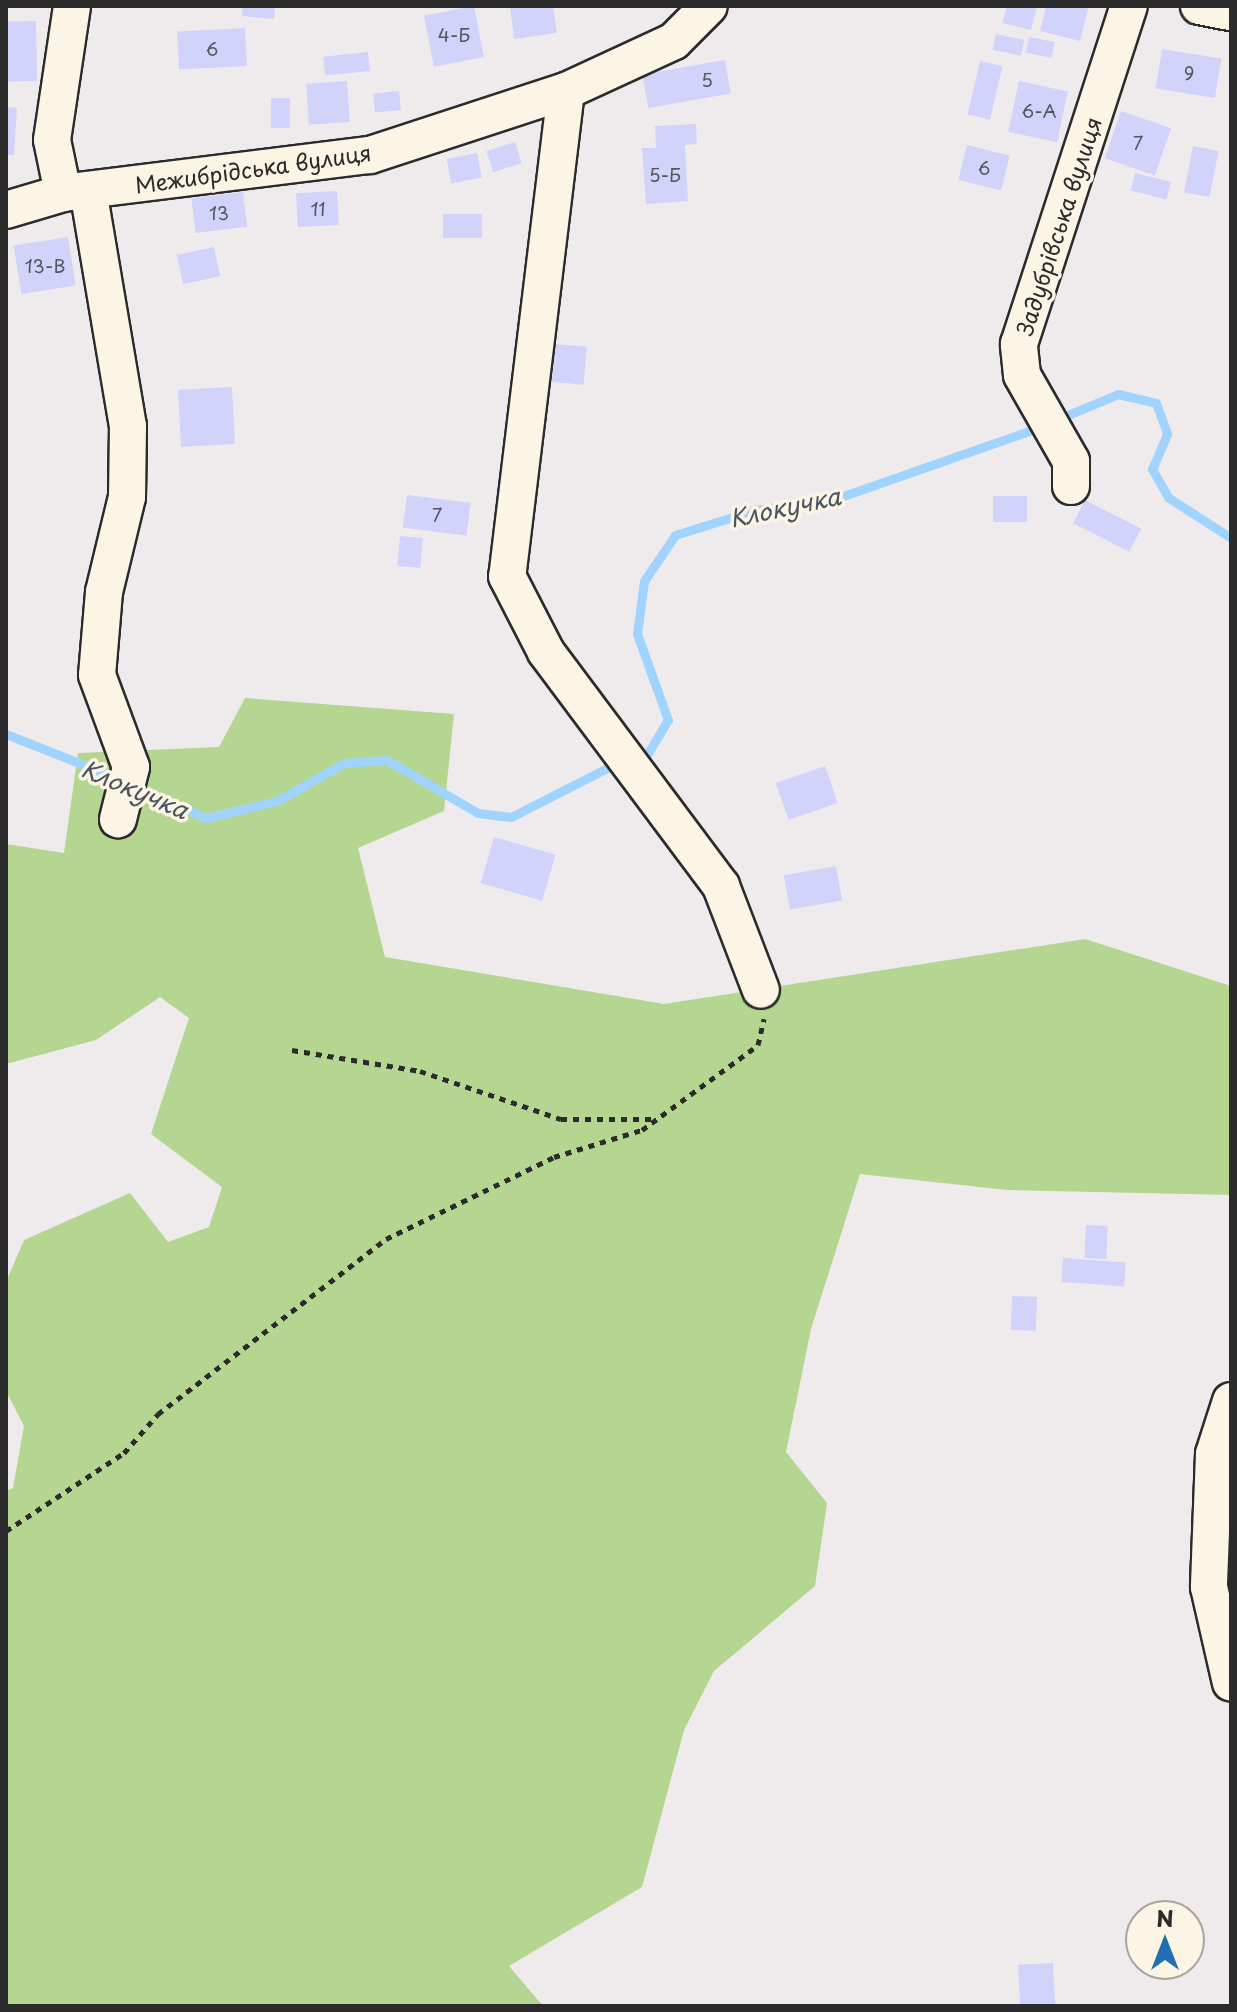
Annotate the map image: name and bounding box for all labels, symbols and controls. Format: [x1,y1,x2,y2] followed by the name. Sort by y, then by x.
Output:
[438,24,470,46] house number: 4-Б
[206,38,218,60] house number: 6
[1184,62,1194,84] house number: 9
[701,69,713,91] house number: 5
[1022,100,1056,122] house number: 6-А
[1010,113,1106,339] street label: Задубрівська вулиця
[1133,132,1143,154] house number: 7
[133,138,373,198] street label: Межибрідська вулиця
[978,157,990,179] house number: 6
[649,164,681,186] house number: 5-Б
[310,198,326,220] house number: 11
[209,202,229,224] house number: 13
[25,255,65,277] house number: 13-В
[727,481,843,533] water label: Клокучка
[432,504,442,526] house number: 7
[77,754,193,824] water label: Клокучка
[1125,1900,1205,1980] north arrow
[1156,1901,1174,1934] text: N

